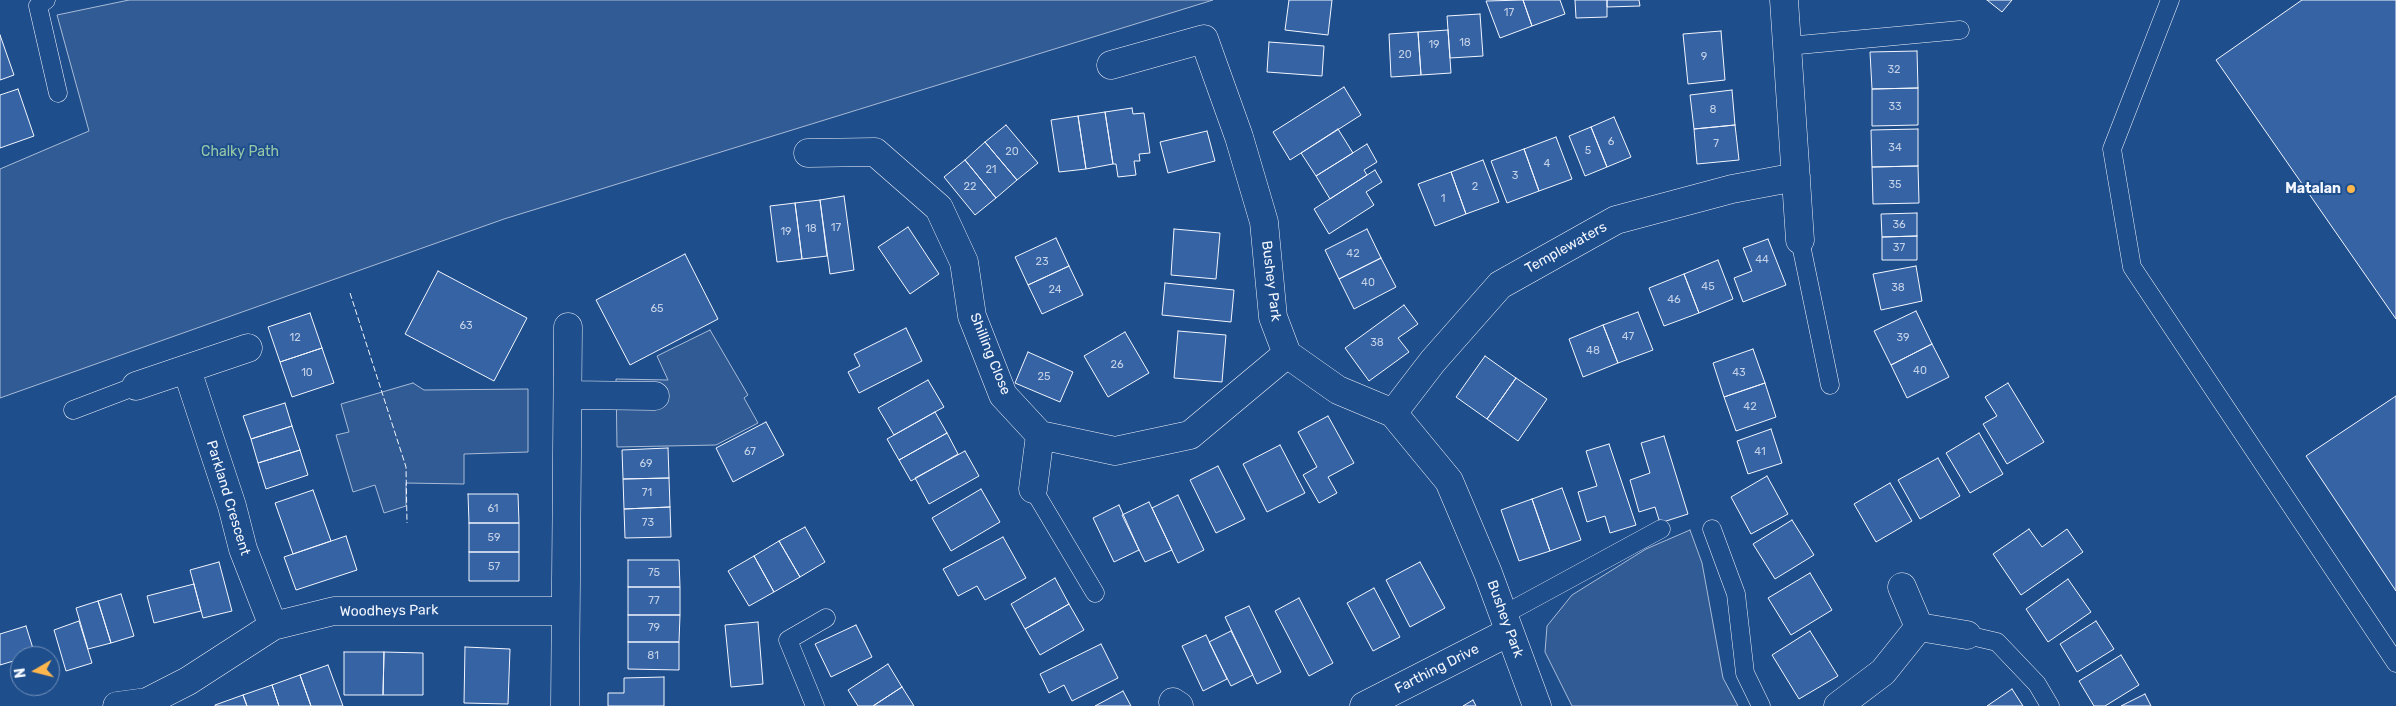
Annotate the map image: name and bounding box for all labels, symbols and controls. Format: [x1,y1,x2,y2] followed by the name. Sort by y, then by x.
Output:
[1504,6,1514,20] house number: 17
[1459,36,1471,50] house number: 18
[1428,38,1440,52] house number: 19
[1398,48,1412,62] house number: 20
[1701,50,1707,64] house number: 9
[1887,63,1901,77] house number: 32
[1888,100,1902,114] house number: 33
[1710,103,1716,117] house number: 8
[1608,135,1614,149] house number: 6
[1713,137,1719,151] house number: 7
[1888,141,1902,155] house number: 34
[201,144,279,160] park label: Chalky Path
[1585,144,1591,158] house number: 5
[1005,145,1019,159] house number: 20
[1544,157,1550,171] house number: 4
[985,163,997,177] house number: 21
[1512,169,1518,183] house number: 3
[1888,178,1902,192] house number: 35
[964,180,976,194] house number: 22
[1472,180,1478,194] house number: 2
[2285,181,2341,197] place label: Matalan
[2345,183,2357,195] marker: Matalan
[1441,192,1445,206] house number: 1
[1892,218,1906,232] house number: 36
[1522,219,1610,277] street label: Templewaters
[831,221,841,235] house number: 17
[805,222,817,236] house number: 18
[780,225,792,239] house number: 19
[1258,240,1284,322] street label: Bushey Park
[1893,241,1905,255] house number: 37
[1346,247,1360,261] house number: 42
[1755,253,1769,267] house number: 44
[1035,255,1049,269] house number: 23
[1361,276,1375,290] house number: 40
[1701,280,1715,294] house number: 45
[1891,281,1905,295] house number: 38
[1048,283,1062,297] house number: 24
[1667,293,1681,307] house number: 46
[650,302,664,316] house number: 65
[966,311,1014,397] street label: Shilling Close
[459,319,473,333] house number: 63
[1622,330,1634,344] house number: 47
[289,331,301,345] house number: 12
[1896,331,1910,345] house number: 39
[1370,336,1384,350] house number: 38
[1586,344,1600,358] house number: 48
[1110,358,1124,372] house number: 26
[1913,364,1927,378] house number: 40
[301,366,313,380] house number: 10
[1732,366,1746,380] house number: 43
[1038,370,1050,384] house number: 25
[1743,400,1757,414] house number: 42
[203,438,253,558] street label: Parkland Crescent
[744,445,756,459] house number: 67
[1754,445,1766,459] house number: 41
[639,457,653,471] house number: 69
[642,486,652,500] house number: 71
[487,502,499,516] house number: 61
[642,516,654,530] house number: 73
[487,531,501,545] house number: 59
[488,560,500,574] house number: 57
[648,566,660,580] house number: 75
[1483,578,1527,660] street label: Bushey Park
[648,594,660,608] house number: 77
[340,602,438,620] street label: Woodheys Park
[648,621,660,635] house number: 79
[1392,641,1482,697] street label: Farthing Drive
[10,646,60,696] north arrow
[647,649,659,663] house number: 81
[12,667,30,679] text: N

